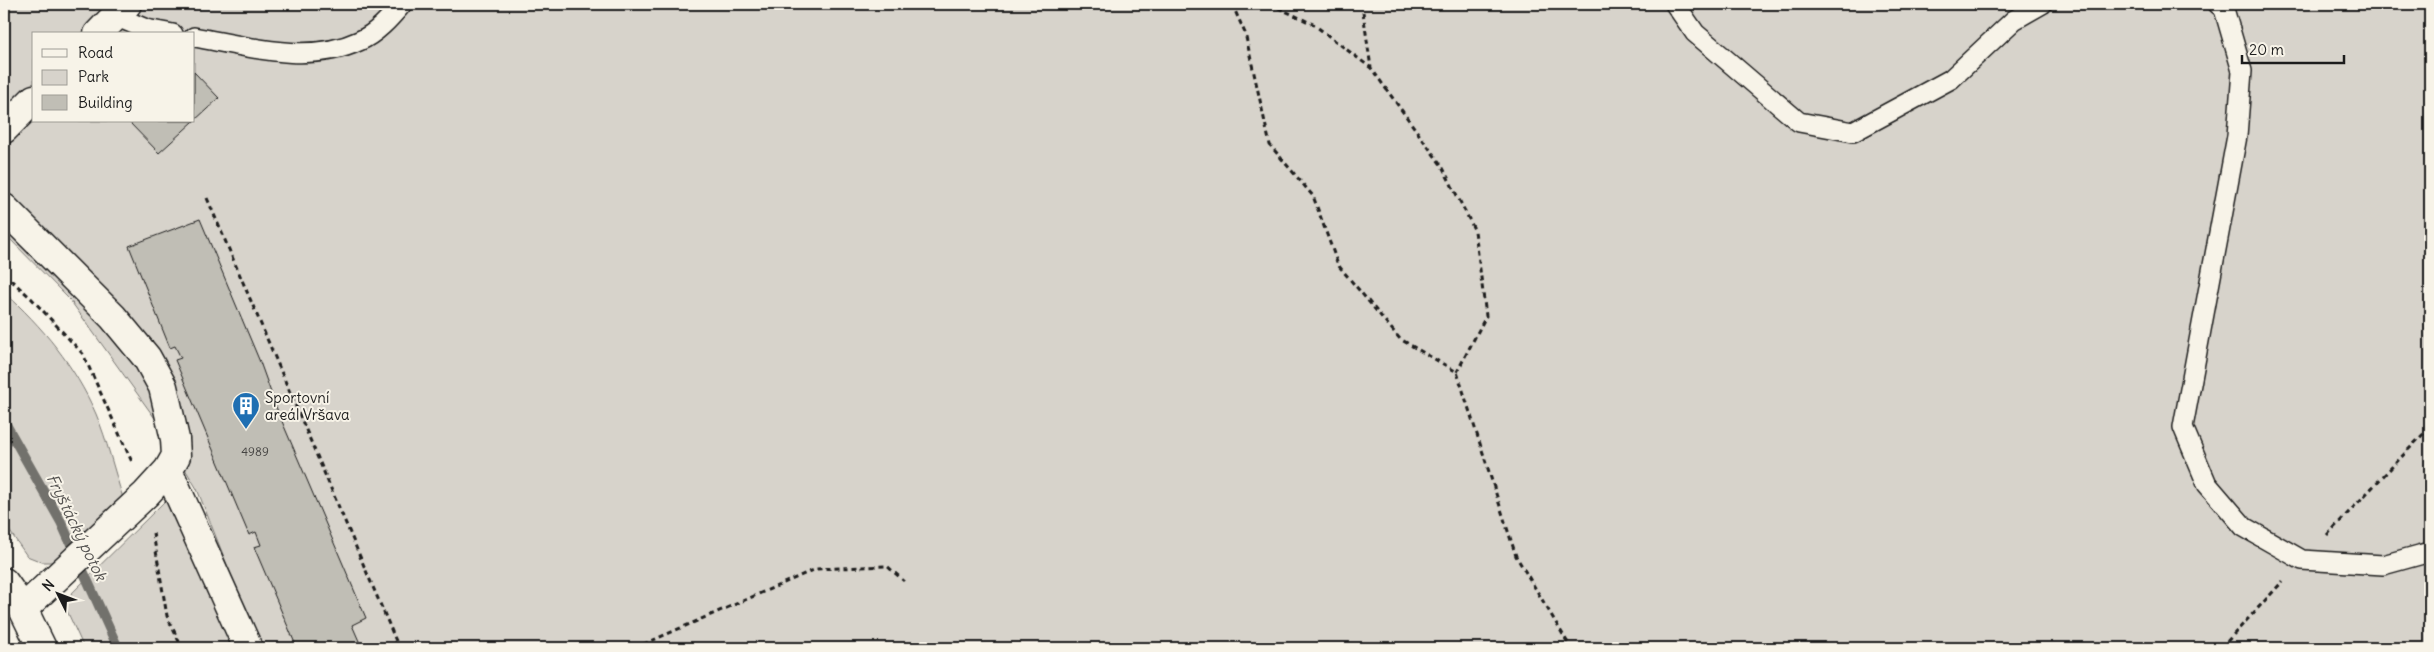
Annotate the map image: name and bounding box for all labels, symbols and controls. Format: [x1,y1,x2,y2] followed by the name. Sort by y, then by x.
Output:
[32,32,195,122] legend
[2242,32,2344,64] scale bar
[2249,40,2284,59] text: 20 m
[78,43,113,62] text: Road
[78,67,109,86] text: Park
[78,93,133,112] text: Building
[265,388,350,424] place label: Sportovní areál Vršava
[231,391,261,430] building icon: Sportovní areál Vršava
[241,444,269,459] house number: 4989
[43,470,112,585] water label: Fryštácký potok
[32,570,82,620] north arrow
[38,576,58,595] text: N

